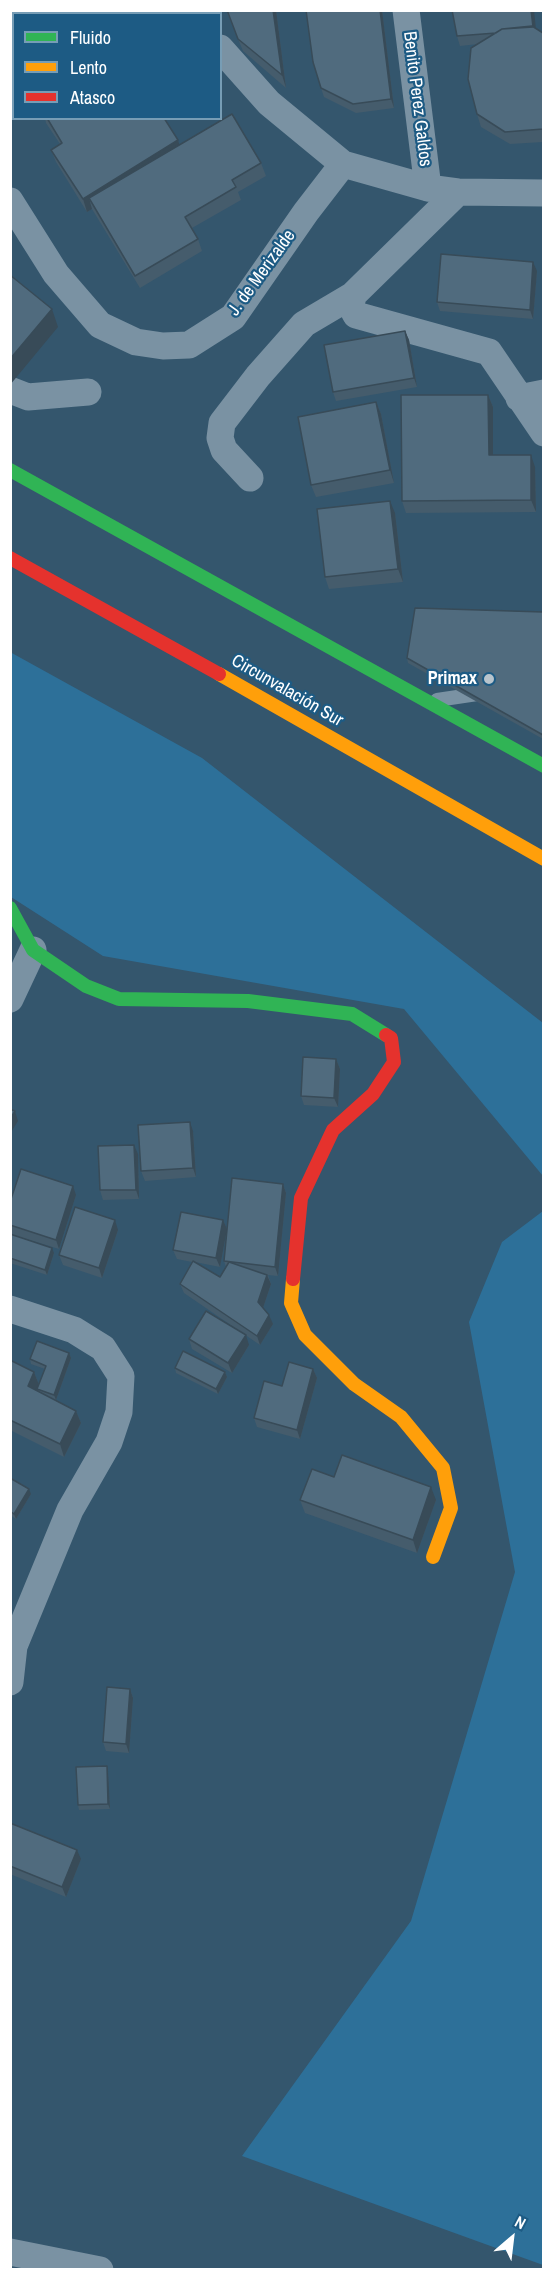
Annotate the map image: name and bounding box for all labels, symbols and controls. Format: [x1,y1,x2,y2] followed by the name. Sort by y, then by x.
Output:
[12,12,222,120] legend
[70,25,111,50] text: Fluido
[398,30,436,168] street label: Benito Perez Galdos
[70,55,107,80] text: Lento
[70,85,115,110] text: Atasco
[224,226,300,320] street label: J. de Merizalde
[227,650,347,732] street label: Circunvalación Sur
[428,668,477,690] place label: Primax
[482,672,496,686] marker: Primax
[482,2208,542,2268] north arrow
[511,2210,530,2234] text: N

